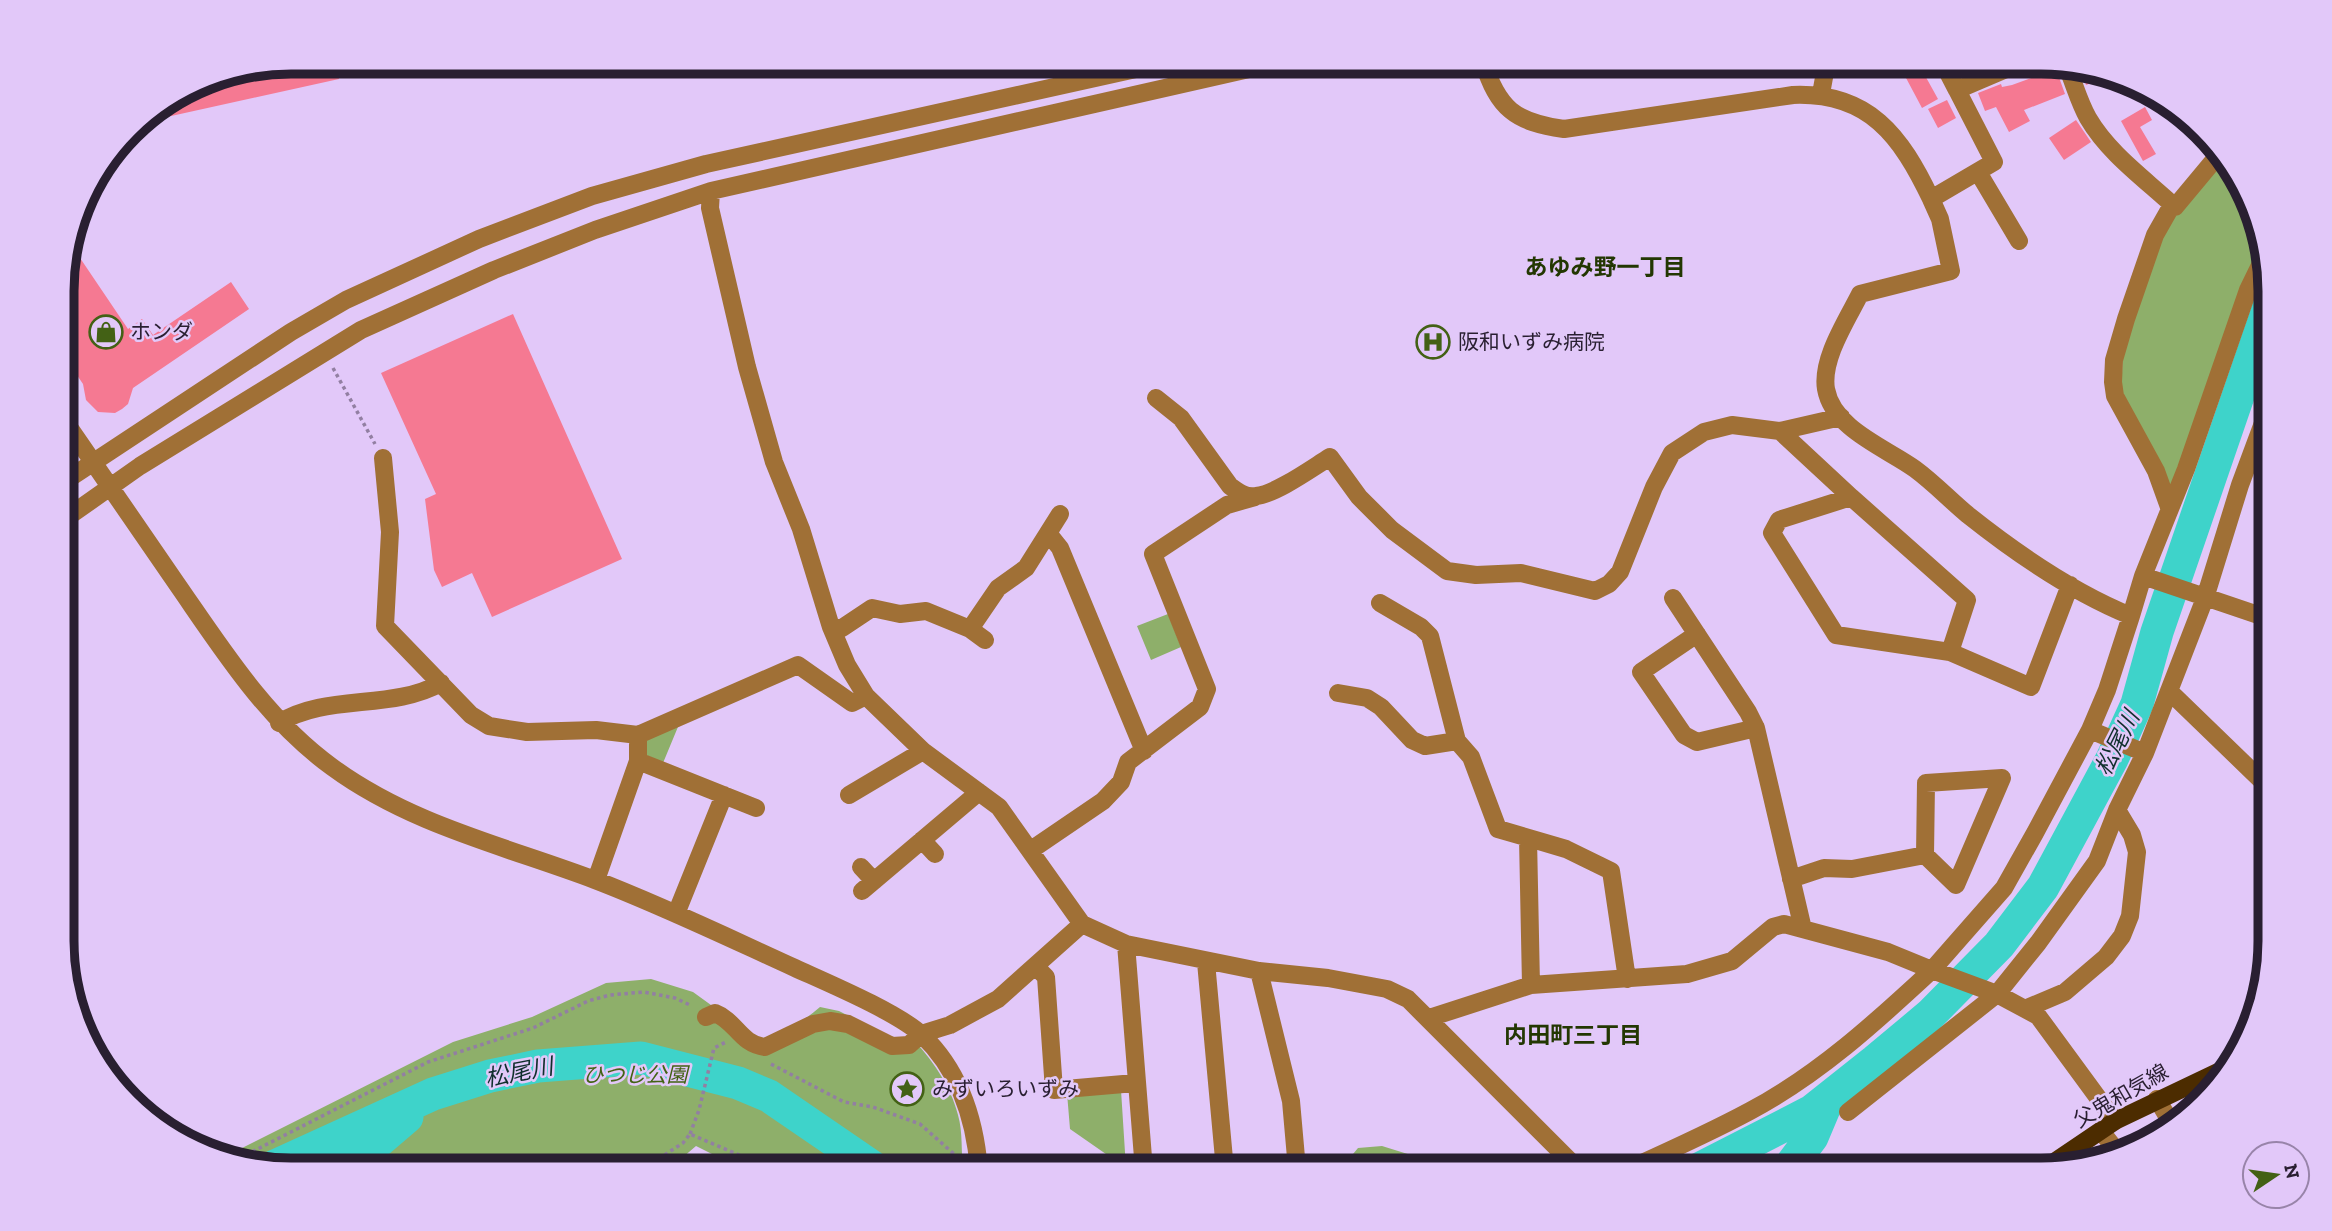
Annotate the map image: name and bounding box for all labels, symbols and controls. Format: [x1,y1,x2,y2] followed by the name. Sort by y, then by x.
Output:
[1525,253,1686,281] district label: あゆみ野一丁目
[87,313,125,351] shop icon: ホンダ
[130,319,193,344] place label: ホンダ
[1414,323,1452,361] hospital icon: 阪和いずみ病院
[1458,329,1605,354] place label: 阪和いずみ病院
[2089,703,2146,780] water label: 松尾川
[1504,1021,1642,1049] district label: 内田町三丁目
[482,1051,558,1092] water label: 松尾川
[2069,1058,2172,1133] street label: 父鬼和気線
[583,1062,690,1087] park label: ひつじ公園
[888,1070,926,1108] place icon: みずいろいずみ
[932,1076,1079,1101] place label: みずいろいずみ
[2241,1140,2311,1210] north arrow
[2279,1162,2305,1181] text: N

